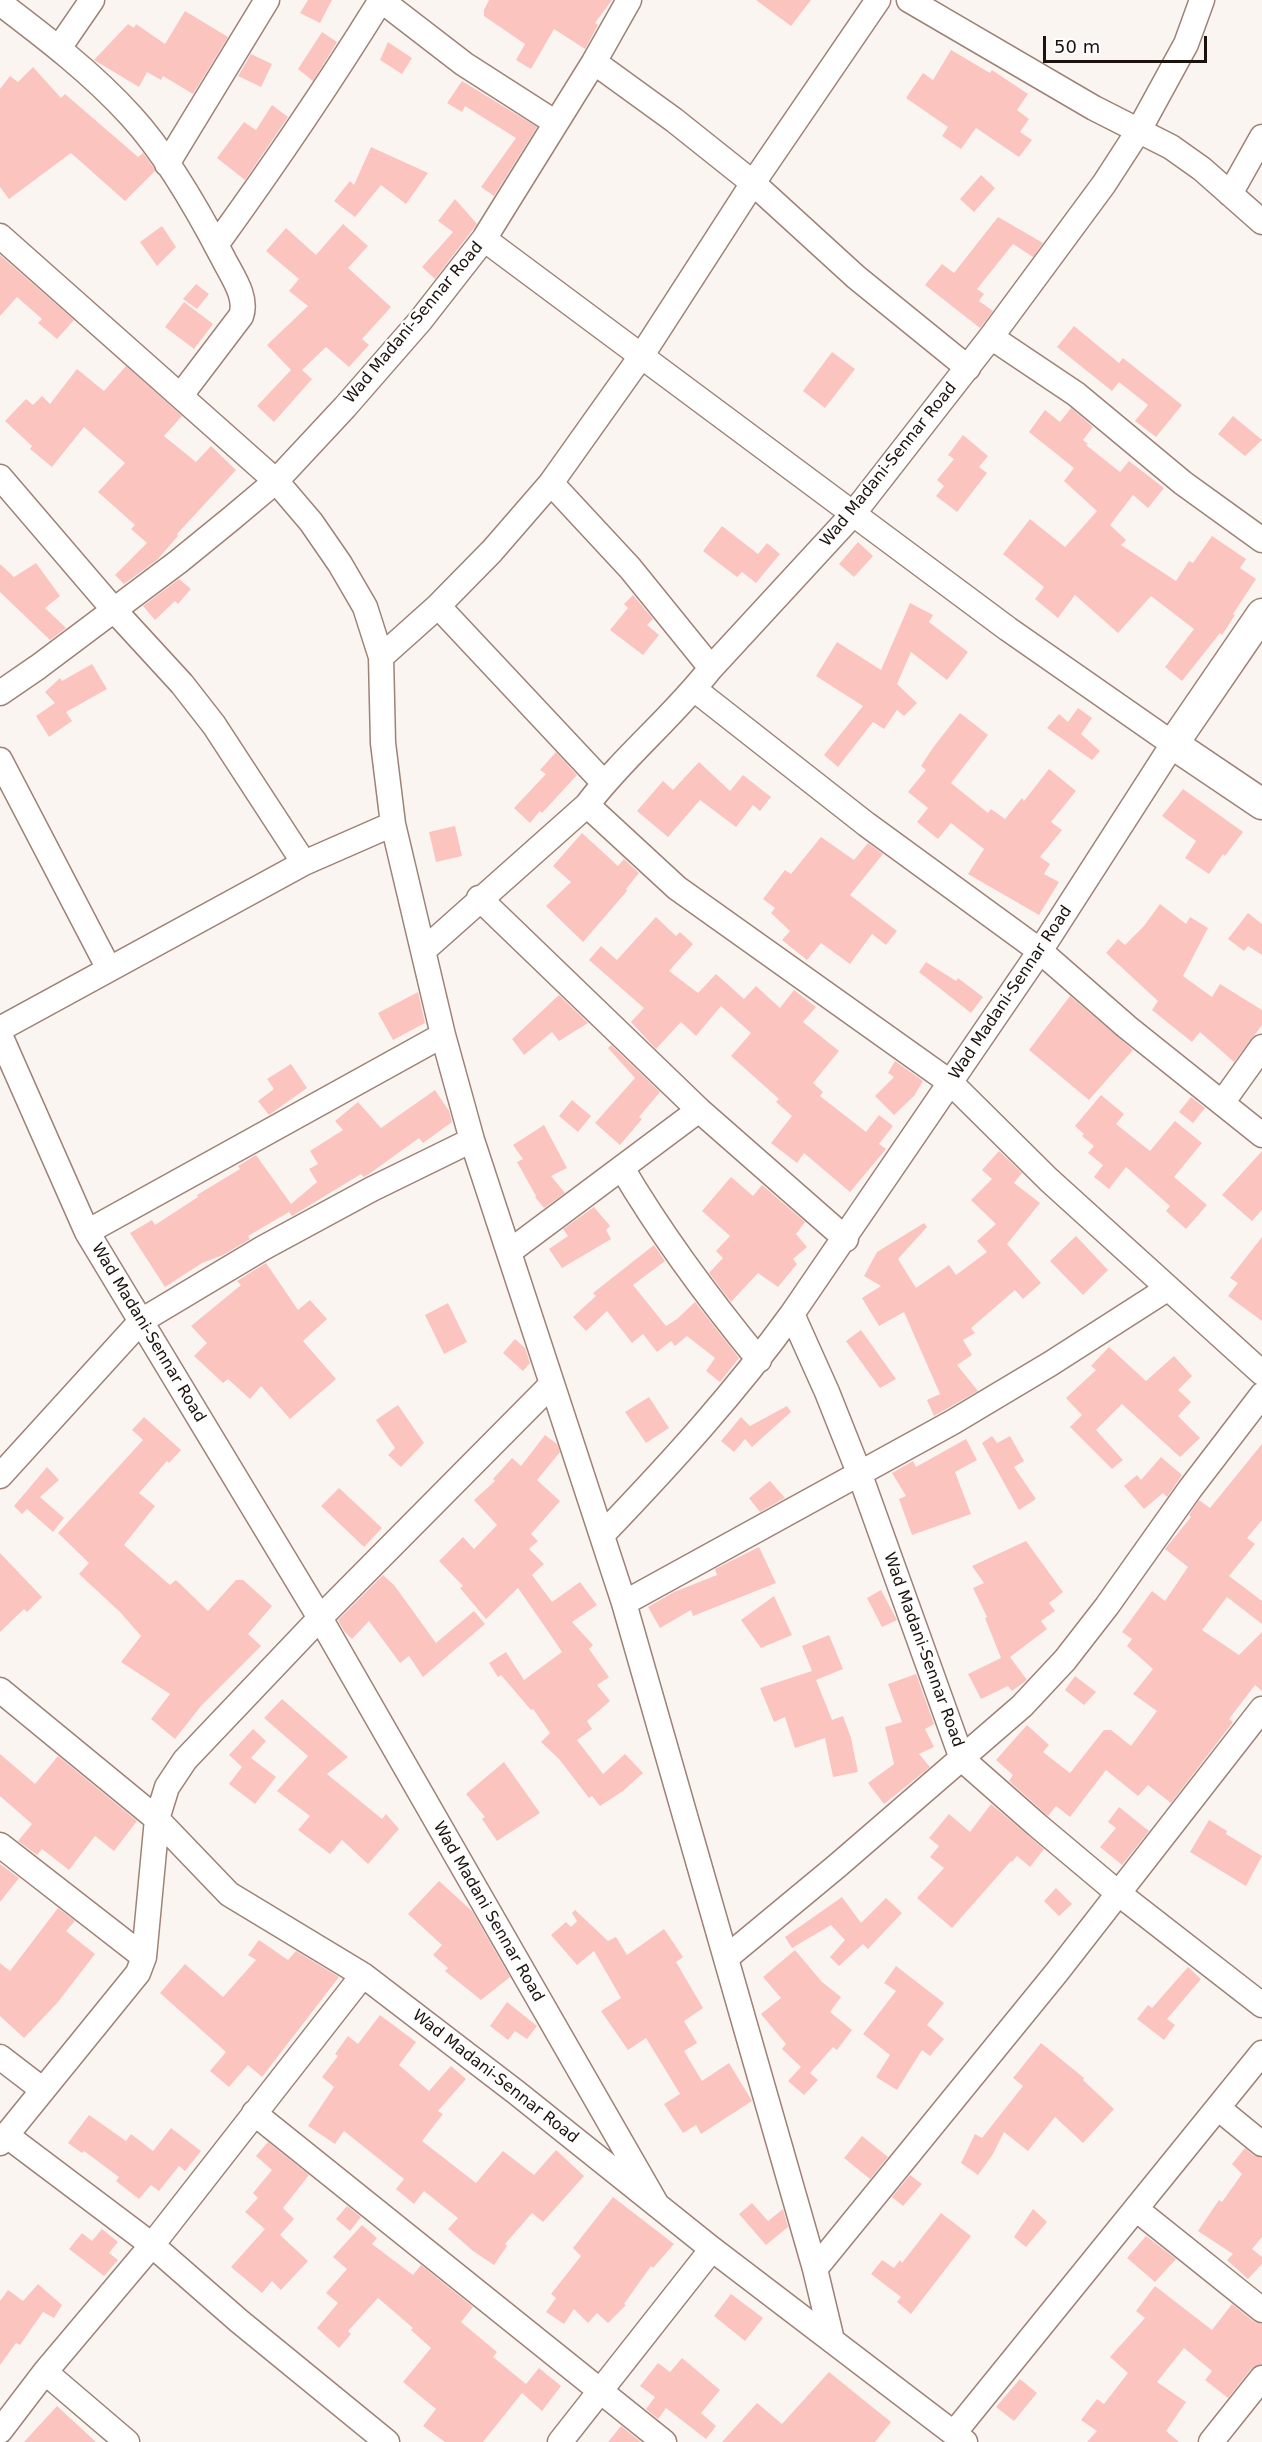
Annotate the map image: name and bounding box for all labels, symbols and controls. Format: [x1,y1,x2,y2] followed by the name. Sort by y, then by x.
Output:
[1046,24,1210,62] scale bar
[1054,36,1100,57] text: 50 m
[341,238,487,408] street label: Wad Madani-Sennar Road
[817,379,961,551] street label: Wad Madani-Sennar Road
[946,902,1076,1084] street label: Wad Madani-Sennar Road
[87,1240,209,1426] street label: Wad Madani-Sennar Road
[879,1550,967,1750] street label: Wad Madani-Sennar Road
[428,1818,548,2006] street label: Wad Madani Sennar Road
[408,2006,582,2148] street label: Wad Madani-Sennar Road

